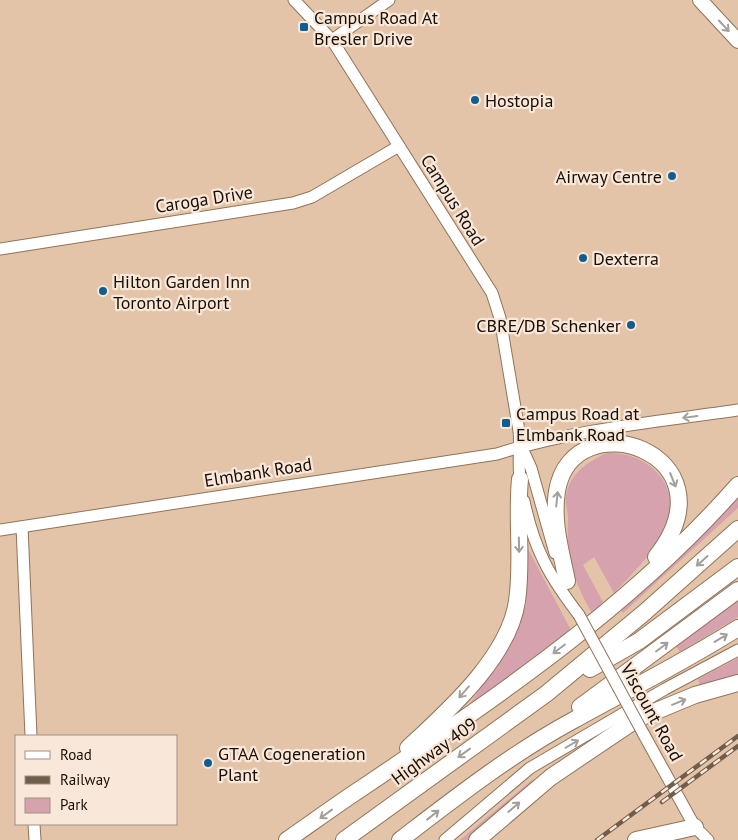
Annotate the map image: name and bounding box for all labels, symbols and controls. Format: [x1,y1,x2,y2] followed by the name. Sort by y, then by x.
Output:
[314,6,438,50] place label: Campus Road At Bresler Drive
[718,19,730,32] one-way arrow
[298,21,310,33] marker: Campus Road At Bresler Drive
[485,89,553,112] place label: Hostopia
[469,94,481,106] marker: Hostopia
[416,150,490,250] street label: Campus Road
[556,165,662,188] place label: Airway Centre
[666,170,678,182] marker: Airway Centre
[154,180,254,218] street label: Caroga Drive
[593,247,659,270] place label: Dexterra
[577,252,589,264] marker: Dexterra
[113,270,250,314] place label: Hilton Garden Inn Toronto Airport
[97,285,109,297] marker: Hilton Garden Inn Toronto Airport
[476,314,621,337] place label: CBRE/DB Schenker
[625,319,637,331] marker: CBRE/DB Schenker
[516,402,639,446] place label: Campus Road at Elmbank Road
[682,412,698,422] one-way arrow
[500,417,512,429] marker: Campus Road at Elmbank Road
[202,452,314,492] street label: Elmbank Road
[669,472,679,487] one-way arrow
[552,491,562,507] one-way arrow
[514,537,524,553] one-way arrow
[695,555,708,567] one-way arrow
[713,633,727,643] one-way arrow
[655,641,668,652] one-way arrow
[552,644,566,654] one-way arrow
[615,658,688,765] street label: Viscount Road
[458,686,470,699] one-way arrow
[671,696,686,706] one-way arrow
[387,712,481,790] street label: Highway 409
[15,735,178,825] legend
[564,738,578,748] one-way arrow
[218,742,366,786] place label: GTAA Cogeneration Plant
[60,745,92,764] text: Road
[458,748,472,758] one-way arrow
[202,757,214,769] marker: GTAA Cogeneration Plant
[60,770,110,789] text: Railway
[60,795,88,814] text: Park
[507,802,520,813] one-way arrow
[320,808,333,819] one-way arrow
[426,809,439,820] one-way arrow

